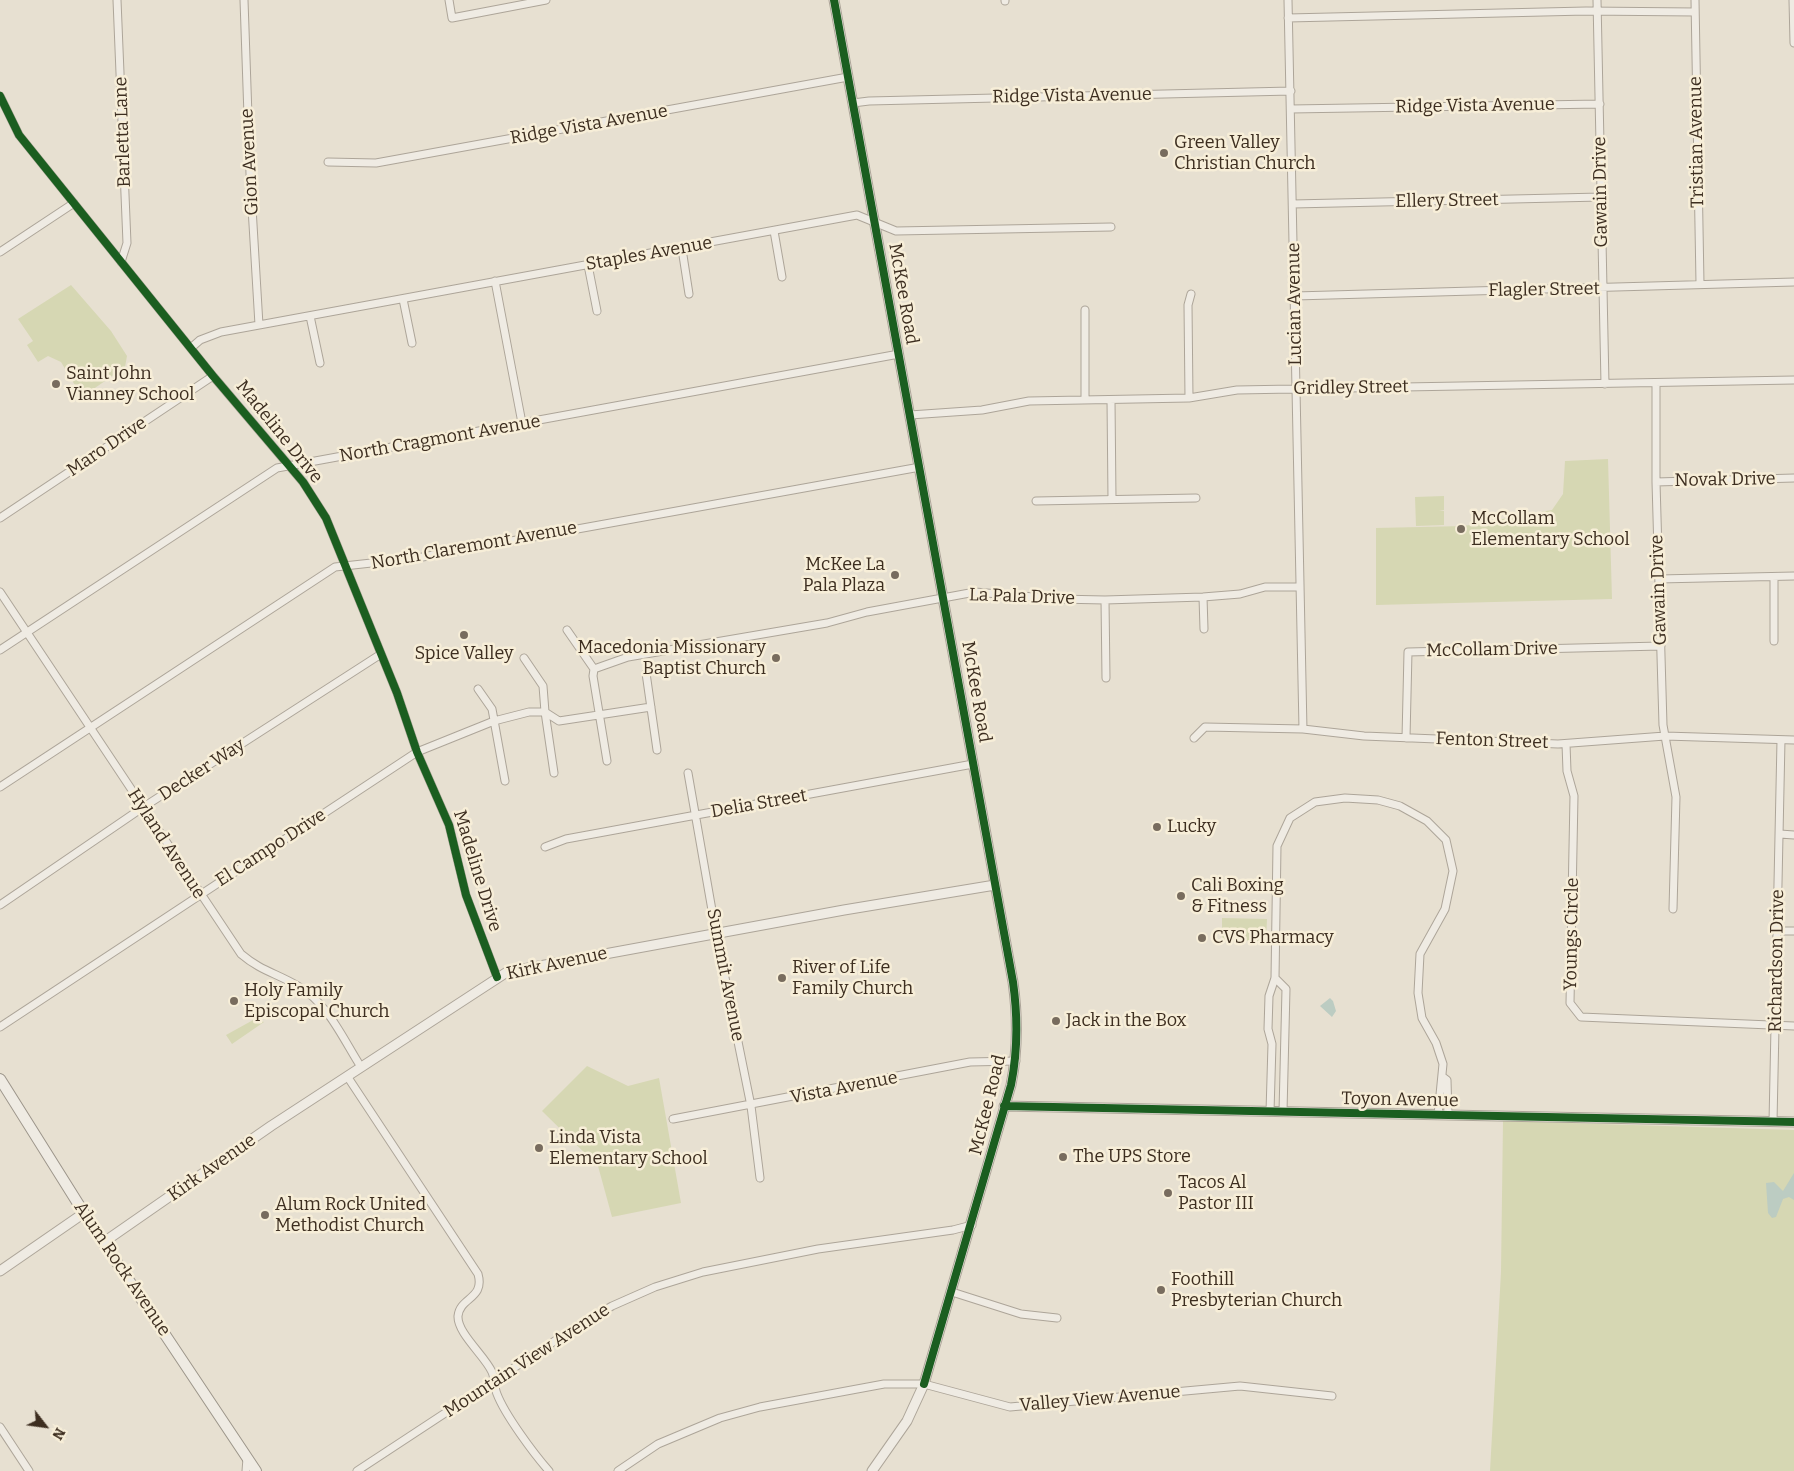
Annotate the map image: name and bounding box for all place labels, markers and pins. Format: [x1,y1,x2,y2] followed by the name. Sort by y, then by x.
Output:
[1174,132,1316,174] place label: Green Valley Christian Church
[1158,147,1170,159] marker: Green Valley Christian Church
[66,363,195,406] place label: Saint John Vianney School
[50,378,62,390] marker: Saint John Vianney School
[1471,508,1630,550] place label: McCollam Elementary School
[1455,523,1467,535] marker: McCollam Elementary School
[803,554,885,596] place label: McKee La Pala Plaza
[889,569,901,581] marker: McKee La Pala Plaza
[458,629,470,641] marker: Spice Valley
[577,637,766,680] place label: Macedonia Missionary Baptist Church
[415,643,513,665] place label: Spice Valley
[770,652,782,664] marker: Macedonia Missionary Baptist Church
[1167,816,1216,838] place label: Lucky
[1151,821,1163,833] marker: Lucky
[1191,875,1284,918] place label: Cali Boxing & Fitness
[1175,890,1187,902] marker: Cali Boxing & Fitness
[1212,927,1334,949] place label: CVS Pharmacy
[1196,932,1208,944] marker: CVS Pharmacy
[792,957,913,1000] place label: River of Life Family Church
[776,972,788,984] marker: River of Life Family Church
[244,980,389,1022] place label: Holy Family Episcopal Church
[228,995,240,1007] marker: Holy Family Episcopal Church
[1066,1010,1187,1032] place label: Jack in the Box
[1050,1015,1062,1027] marker: Jack in the Box
[549,1127,708,1170] place label: Linda Vista Elementary School
[533,1142,545,1154] marker: Linda Vista Elementary School
[1073,1146,1191,1168] place label: The UPS Store
[1057,1151,1069,1163] marker: The UPS Store
[1178,1172,1254,1214] place label: Tacos Al Pastor III
[1162,1187,1174,1199] marker: Tacos Al Pastor III
[275,1194,426,1236] place label: Alum Rock United Methodist Church
[259,1209,271,1221] marker: Alum Rock United Methodist Church
[1171,1269,1342,1312] place label: Foothill Presbyterian Church
[1155,1284,1167,1296] marker: Foothill Presbyterian Church

